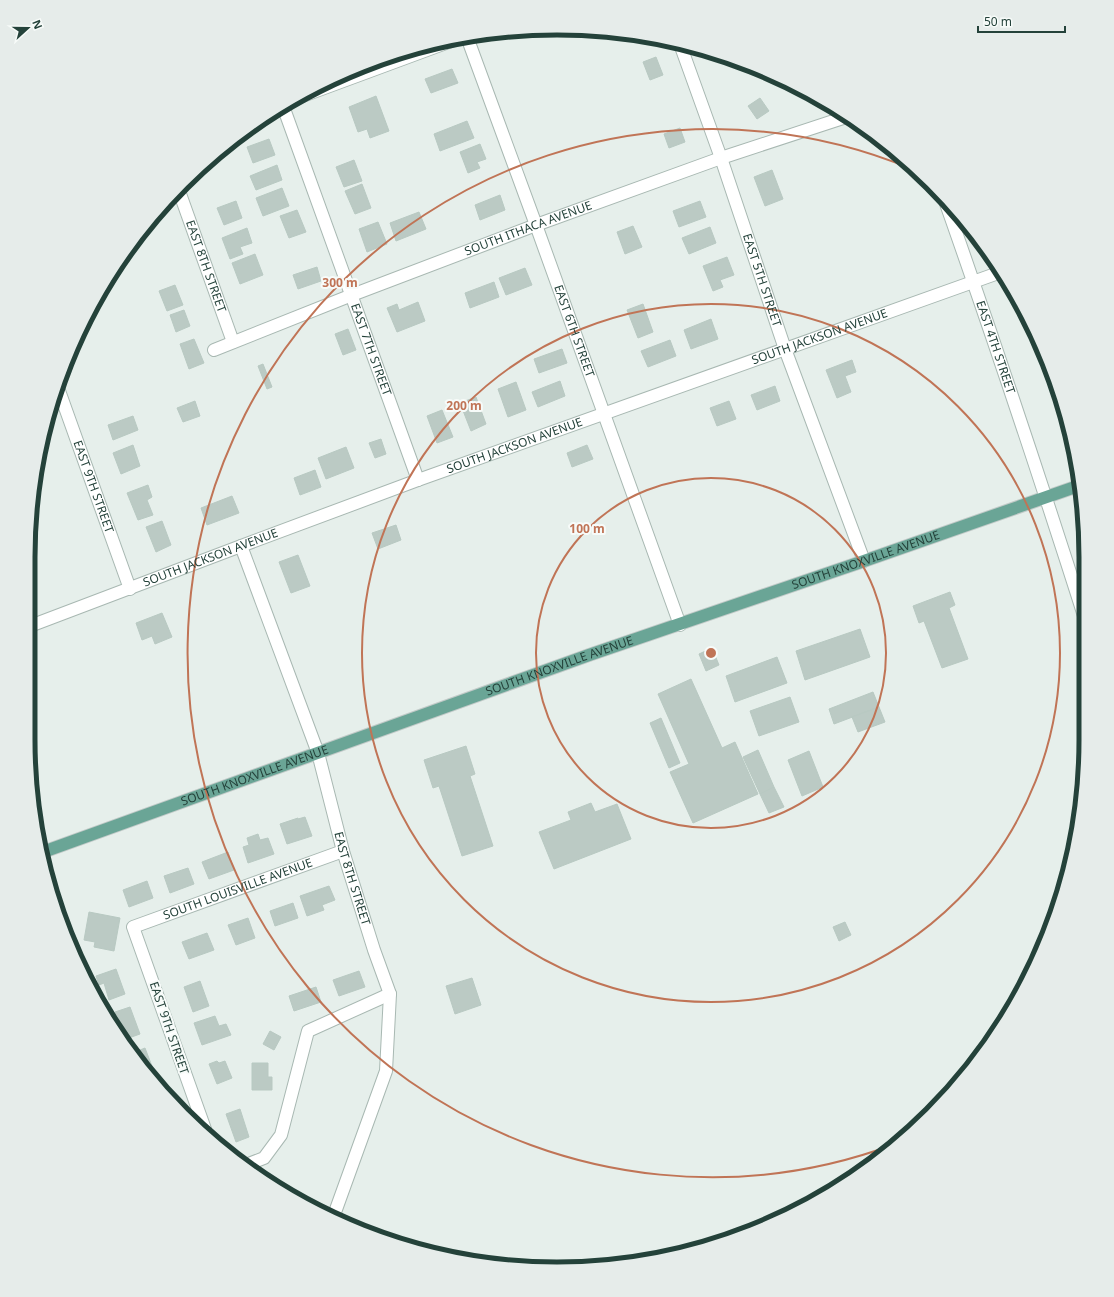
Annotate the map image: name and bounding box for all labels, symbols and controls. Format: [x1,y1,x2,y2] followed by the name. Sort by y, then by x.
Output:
[8,8,48,48] north arrow
[978,8,1065,34] scale bar
[984,13,1012,30] text: 50 m
[29,17,46,31] text: N
[462,196,594,259] street label: SOUTH ITHACA AVENUE
[182,218,231,315] street label: EAST 8TH STREET
[739,231,786,329] street label: EAST 5TH STREET
[322,274,358,291] text: 300 m
[550,282,599,380] street label: EAST 6TH STREET
[972,298,1020,396] street label: EAST 4TH STREET
[347,301,396,398] street label: EAST 7TH STREET
[749,304,890,368] street label: SOUTH JACKSON AVENUE
[446,397,482,414] text: 200 m
[444,413,585,477] street label: SOUTH JACKSON AVENUE
[69,438,118,535] street label: EAST 9TH STREET
[569,520,605,537] text: 100 m
[140,524,280,590] street label: SOUTH JACKSON AVENUE
[789,526,942,593] street label: SOUTH KNOXVILLE AVENUE
[483,631,635,700] street label: SOUTH KNOXVILLE AVENUE
[704,646,718,660] centre of rings
[178,741,331,810] street label: SOUTH KNOXVILLE AVENUE
[330,830,375,928] street label: EAST 8TH STREET
[161,854,315,923] street label: SOUTH LOUISVILLE AVENUE
[146,979,193,1077] street label: EAST 9TH STREET

